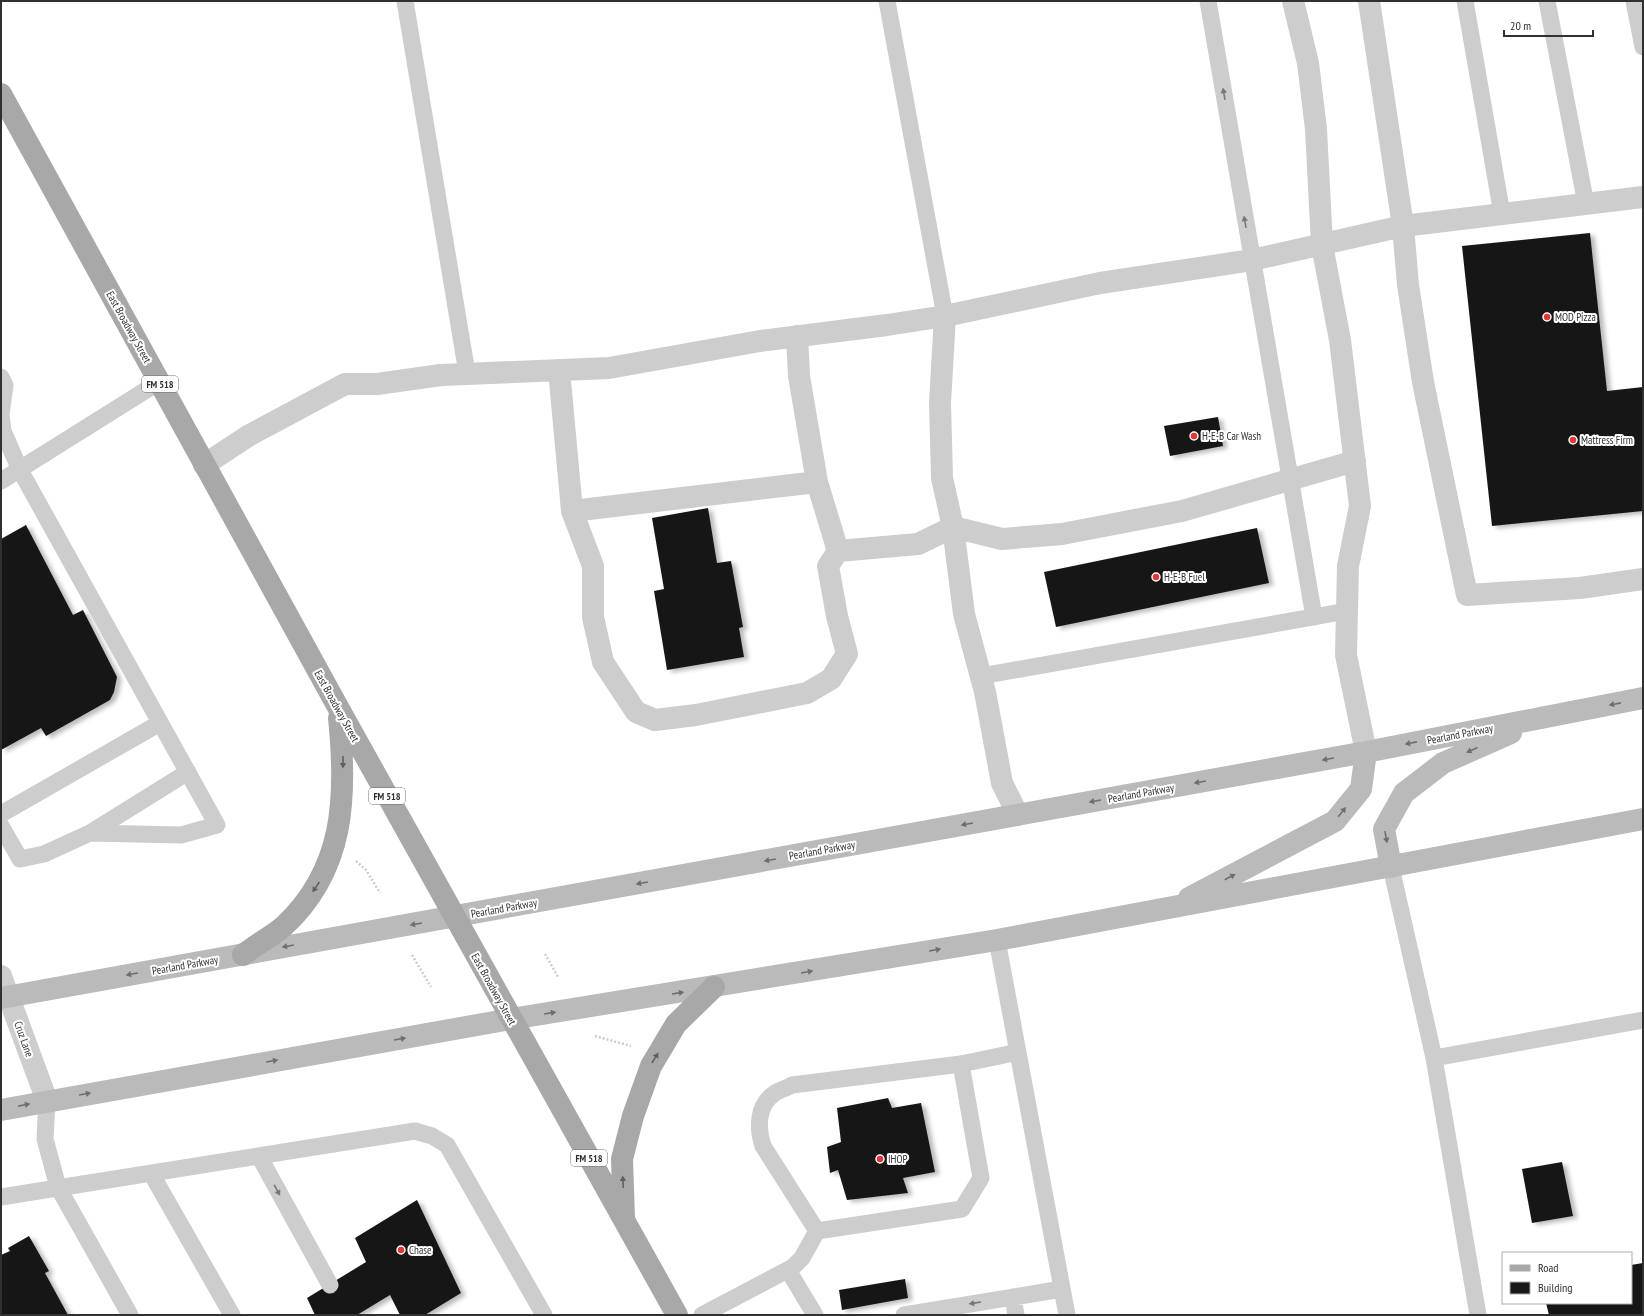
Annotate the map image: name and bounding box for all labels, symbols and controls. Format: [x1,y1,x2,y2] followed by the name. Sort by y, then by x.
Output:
[1504,12,1593,38] scale bar
[1510,18,1531,33] text: 20 m
[1220,87,1226,100] one-way arrow
[1242,216,1248,228] one-way arrow
[103,289,155,365] street label: East Broadway Street
[1555,310,1596,324] place label: MOD Pizza
[1542,312,1552,322] marker: MOD Pizza
[142,376,178,392] road number: FM 518
[1202,429,1261,443] place label: H-E-B Car Wash
[1189,431,1199,441] marker: H-E-B Car Wash
[1581,433,1633,447] place label: Mattress Firm
[1568,435,1578,445] marker: Mattress Firm
[1164,570,1205,584] place label: H-E-B Fuel
[1151,572,1161,582] marker: H-E-B Fuel
[311,668,363,744] street label: East Broadway Street
[1609,701,1621,707] one-way arrow
[1426,721,1495,747] street label: Pearland Parkway
[1405,741,1417,747] one-way arrow
[1467,747,1478,753] one-way arrow
[340,756,346,769] one-way arrow
[1322,756,1334,762] one-way arrow
[1107,780,1176,806] street label: Pearland Parkway
[1194,780,1206,786] one-way arrow
[369,788,405,804] road number: FM 518
[1089,798,1101,804] one-way arrow
[1337,807,1346,818] one-way arrow
[961,821,973,827] one-way arrow
[1383,831,1389,843] one-way arrow
[788,837,857,863] street label: Pearland Parkway
[764,857,776,863] one-way arrow
[1224,873,1235,880] one-way arrow
[636,880,648,886] one-way arrow
[312,882,320,893] one-way arrow
[470,895,539,921] street label: Pearland Parkway
[410,921,422,927] one-way arrow
[282,944,294,950] one-way arrow
[929,947,941,953] one-way arrow
[468,951,520,1027] street label: East Broadway Street
[151,952,220,978] street label: Pearland Parkway
[801,968,813,974] one-way arrow
[126,971,138,977] one-way arrow
[672,990,684,996] one-way arrow
[544,1010,556,1016] one-way arrow
[11,1019,37,1059] street label: Cruz Lane
[394,1036,407,1042] one-way arrow
[652,1052,659,1064] one-way arrow
[266,1058,278,1064] one-way arrow
[79,1091,92,1097] one-way arrow
[18,1102,30,1108] one-way arrow
[571,1150,607,1166] road number: FM 518
[888,1152,907,1166] place label: IHOP
[875,1154,885,1164] marker: IHOP
[620,1175,626,1188] one-way arrow
[274,1184,281,1196] one-way arrow
[409,1243,432,1257] place label: Chase
[396,1245,406,1255] marker: Chase
[1502,1252,1632,1304] legend
[1538,1260,1558,1275] text: Road
[1538,1280,1573,1295] text: Building
[969,1301,981,1307] one-way arrow

